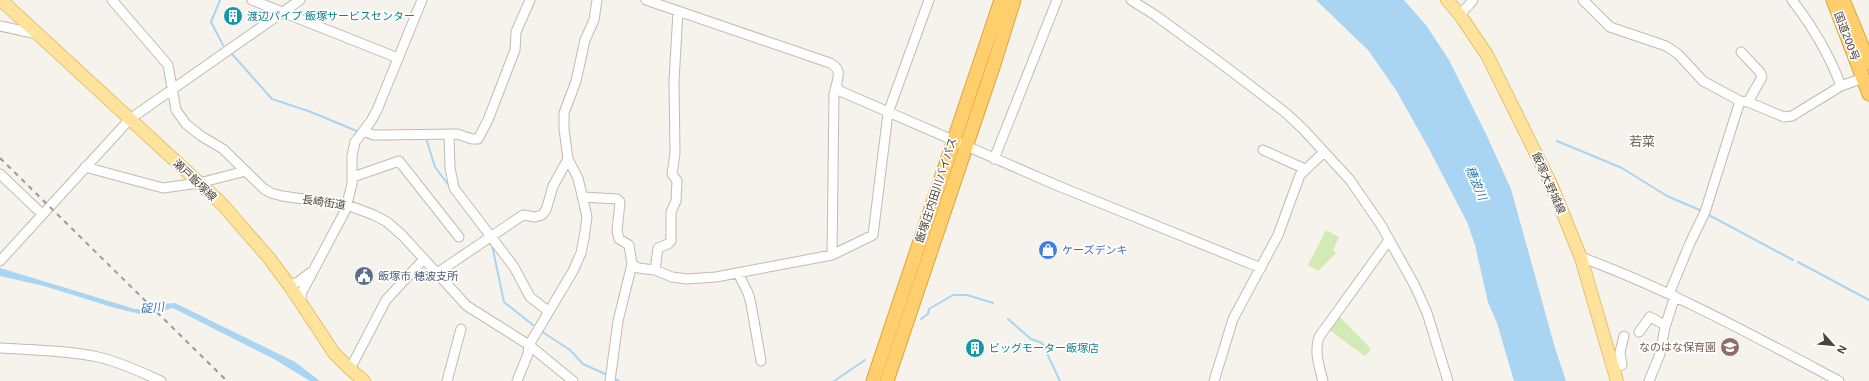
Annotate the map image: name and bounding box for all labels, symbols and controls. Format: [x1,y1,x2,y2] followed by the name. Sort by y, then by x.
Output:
[222,5,244,27] building icon: 渡辺パイプ 飯塚サービスセンター
[247,10,415,22] place label: 渡辺パイプ 飯塚サービスセンター
[1832,10,1862,62] street label: 国道200号
[1629,134,1655,149] district label: 若菜
[913,136,959,244] street label: 飯塚庄内田川バイパス
[1530,150,1568,216] street label: 飯塚大野城線
[171,157,219,203] street label: 瀬戸飯塚線
[1463,164,1490,204] water label: 穂波川
[301,193,347,211] street label: 長崎街道
[1037,239,1059,261] shop icon: ケーズデンキ
[1062,244,1127,256] place label: ケーズデンキ
[353,265,375,287] public building icon: 飯塚市 穂波支所
[378,270,459,282] place label: 飯塚市 穂波支所
[139,300,167,316] water label: 碇川
[1813,325,1853,365] north arrow
[1719,336,1741,358] school or university icon: なのはな保育園
[964,337,986,359] building icon: ビッグモーター飯塚店
[1639,341,1716,353] place label: なのはな保育園
[989,342,1099,354] place label: ビッグモーター飯塚店
[1835,343,1849,356] text: N

